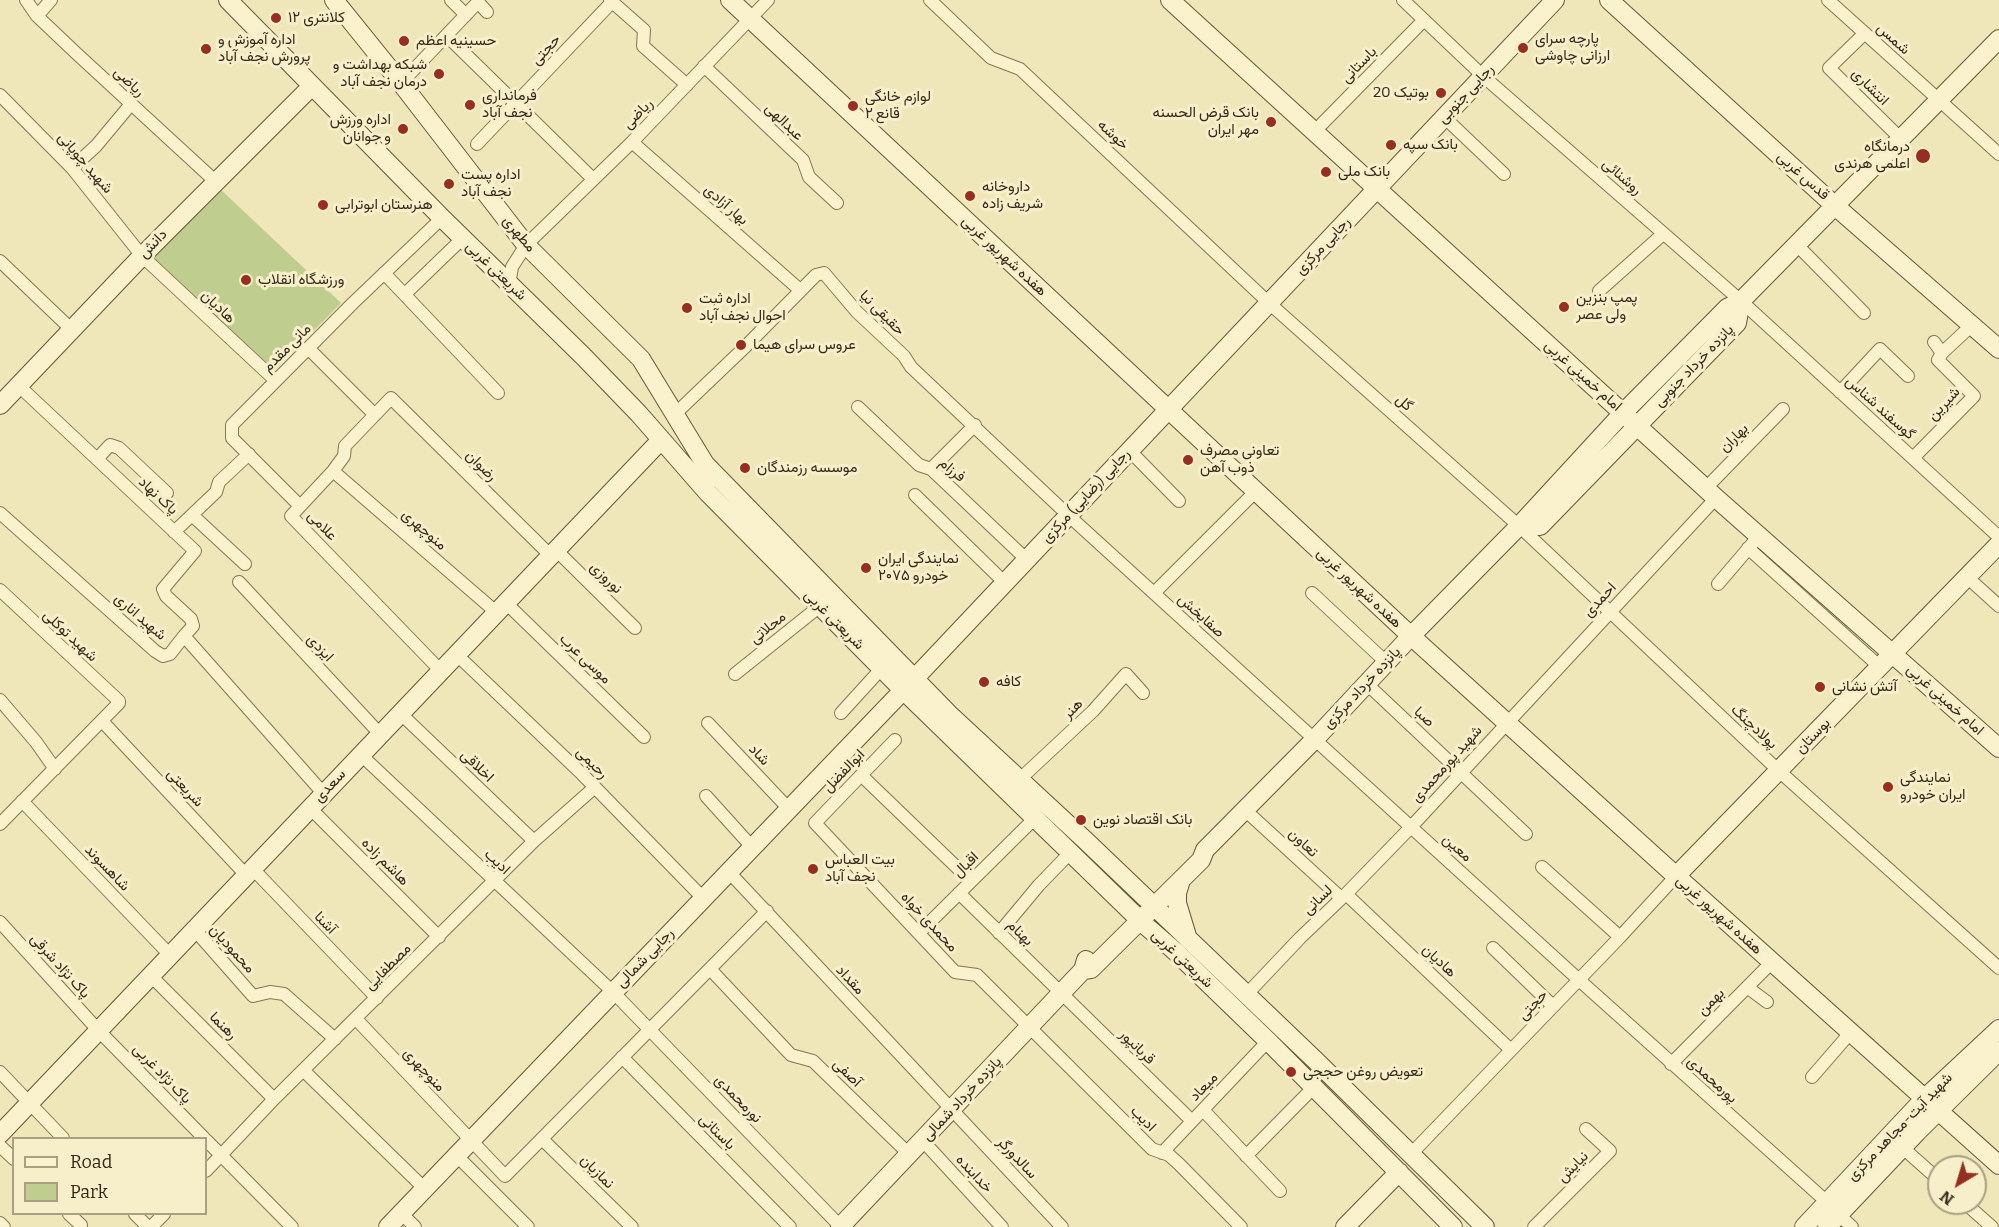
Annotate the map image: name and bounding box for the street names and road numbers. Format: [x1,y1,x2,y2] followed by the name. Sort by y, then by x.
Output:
[1872,19,1914,59] street label: شمس
[527,31,565,69] street label: حجتی
[1337,43,1381,87] street label: باستانی
[1434,61,1498,127] street label: رجایی جنوبی
[110,63,148,101] street label: ریاضی
[1848,65,1892,109] street label: انتشاری
[619,95,657,133] street label: ریاضی
[761,99,807,145] street label: عبدالهی
[1094,116,1132,154] street label: خوشه
[54,129,116,197] street label: شهید چوپانی
[1773,148,1833,204] street label: قدس غربی
[1598,155,1646,199] street label: روشنائی
[700,181,752,229] street label: بهار آزادی
[499,212,539,256] street label: مطهری
[958,212,1050,300] street label: هفده شهریور غربی
[1292,213,1354,279] street label: رجایی مرکزی
[135,226,171,262] street label: دانش
[462,238,530,304] street label: شریعتی غربی
[197,287,239,327] street label: هادیان
[856,287,908,339] street label: حقیقی نیا
[259,320,315,376] street label: مانی مقدم
[1650,321,1738,411] street label: پانزده خرداد جنوبی
[1541,337,1625,415] street label: امام خمینی غربی
[1842,372,1918,444] street label: گوسفند شناس
[1924,383,1964,425] street label: شیرین
[1392,391,1416,415] street label: گل
[1716,420,1752,456] street label: بهاران
[1038,445,1134,547] street label: رجایی (رضایی) مرکزی
[462,447,500,485] street label: رضوان
[935,454,969,486] street label: فرزام
[134,473,182,519] street label: پاک نهاد
[398,506,450,554] street label: منوچهری
[303,507,341,545] street label: علامی
[1313,544,1405,632] street label: هفده شهریور غربی
[586,558,626,598] street label: نوروزی
[1580,579,1620,621] street label: احمدی
[800,586,868,654] street label: شریعتی غربی
[110,590,170,644] street label: شهید اناری
[1174,590,1228,642] street label: صفابخش
[39,606,101,666] street label: شهید توکلی
[746,608,790,648] street label: محلاتی
[555,630,615,688] street label: موسی عرب
[303,631,337,665] street label: ایزدی
[1319,643,1405,733] street label: پانزده خرداد مرکزی
[1903,661,1987,739] street label: امام خمینی غربی
[1059,695,1087,723] street label: هنر
[1727,701,1781,753] street label: پولادچنگ
[1410,703,1438,731] street label: صبا
[1792,714,1834,758] street label: بوستان
[1408,722,1486,806] street label: شهید پورمحمدی
[745,740,773,770] street label: شاد
[572,743,612,783] street label: رحیمی
[457,746,497,786] street label: اخلاقی
[819,746,869,796] street label: ابوالفضل
[163,765,207,811] street label: شریعتی
[310,766,350,806] street label: سعدی
[1284,825,1322,861] street label: تعاون
[1439,830,1475,866] street label: معین
[357,834,413,890] street label: هاشم زاده
[80,841,134,895] street label: شاهسوند
[480,845,514,879] street label: ادیب
[949,848,983,882] street label: اقبال
[1672,872,1766,958] street label: هفده شهریور غربی
[1299,881,1337,919] street label: لسانی
[897,888,961,956] street label: محمدی خواه
[310,908,340,938] street label: آشنا
[1003,916,1037,950] street label: بهنام
[205,921,259,977] street label: محمودیان
[612,924,678,992] street label: رجایی شمالی
[1147,926,1217,992] street label: شریعتی غربی
[26,930,94,1002] street label: پاک نژاد شرقی
[361,940,415,994] street label: مصطفایی
[1418,941,1460,981] street label: هادیان
[832,961,868,999] street label: مقداد
[1694,985,1728,1019] street label: بهمن
[1514,986,1552,1024] street label: حجتی
[205,1008,241,1044] street label: رهنما
[1115,1026,1159,1068] street label: قربانپور
[129,1040,195,1108] street label: پاک نژاد غربی
[399,1044,449,1096] street label: منوچهری
[918,1053,1006,1145] street label: پانزده خرداد شمالی
[1683,1053,1741,1107] street label: پورمحمدی
[829,1055,865,1091] street label: آصفی
[1186,1069,1222,1105] street label: میعاد
[1844,1069,1956,1185] street label: شهید آیت-مجاهد مرکزی
[711,1071,765,1127] street label: نورمحمدی
[1126,1102,1160,1136] street label: ادیب
[695,1110,739,1154] street label: باستانی
[993,1133,1041,1183] street label: سالدورگر
[1554,1148,1592,1186] street label: نیایش
[576,1151,618,1193] street label: نمازیان
[952,1151,996,1197] street label: خدابنده

